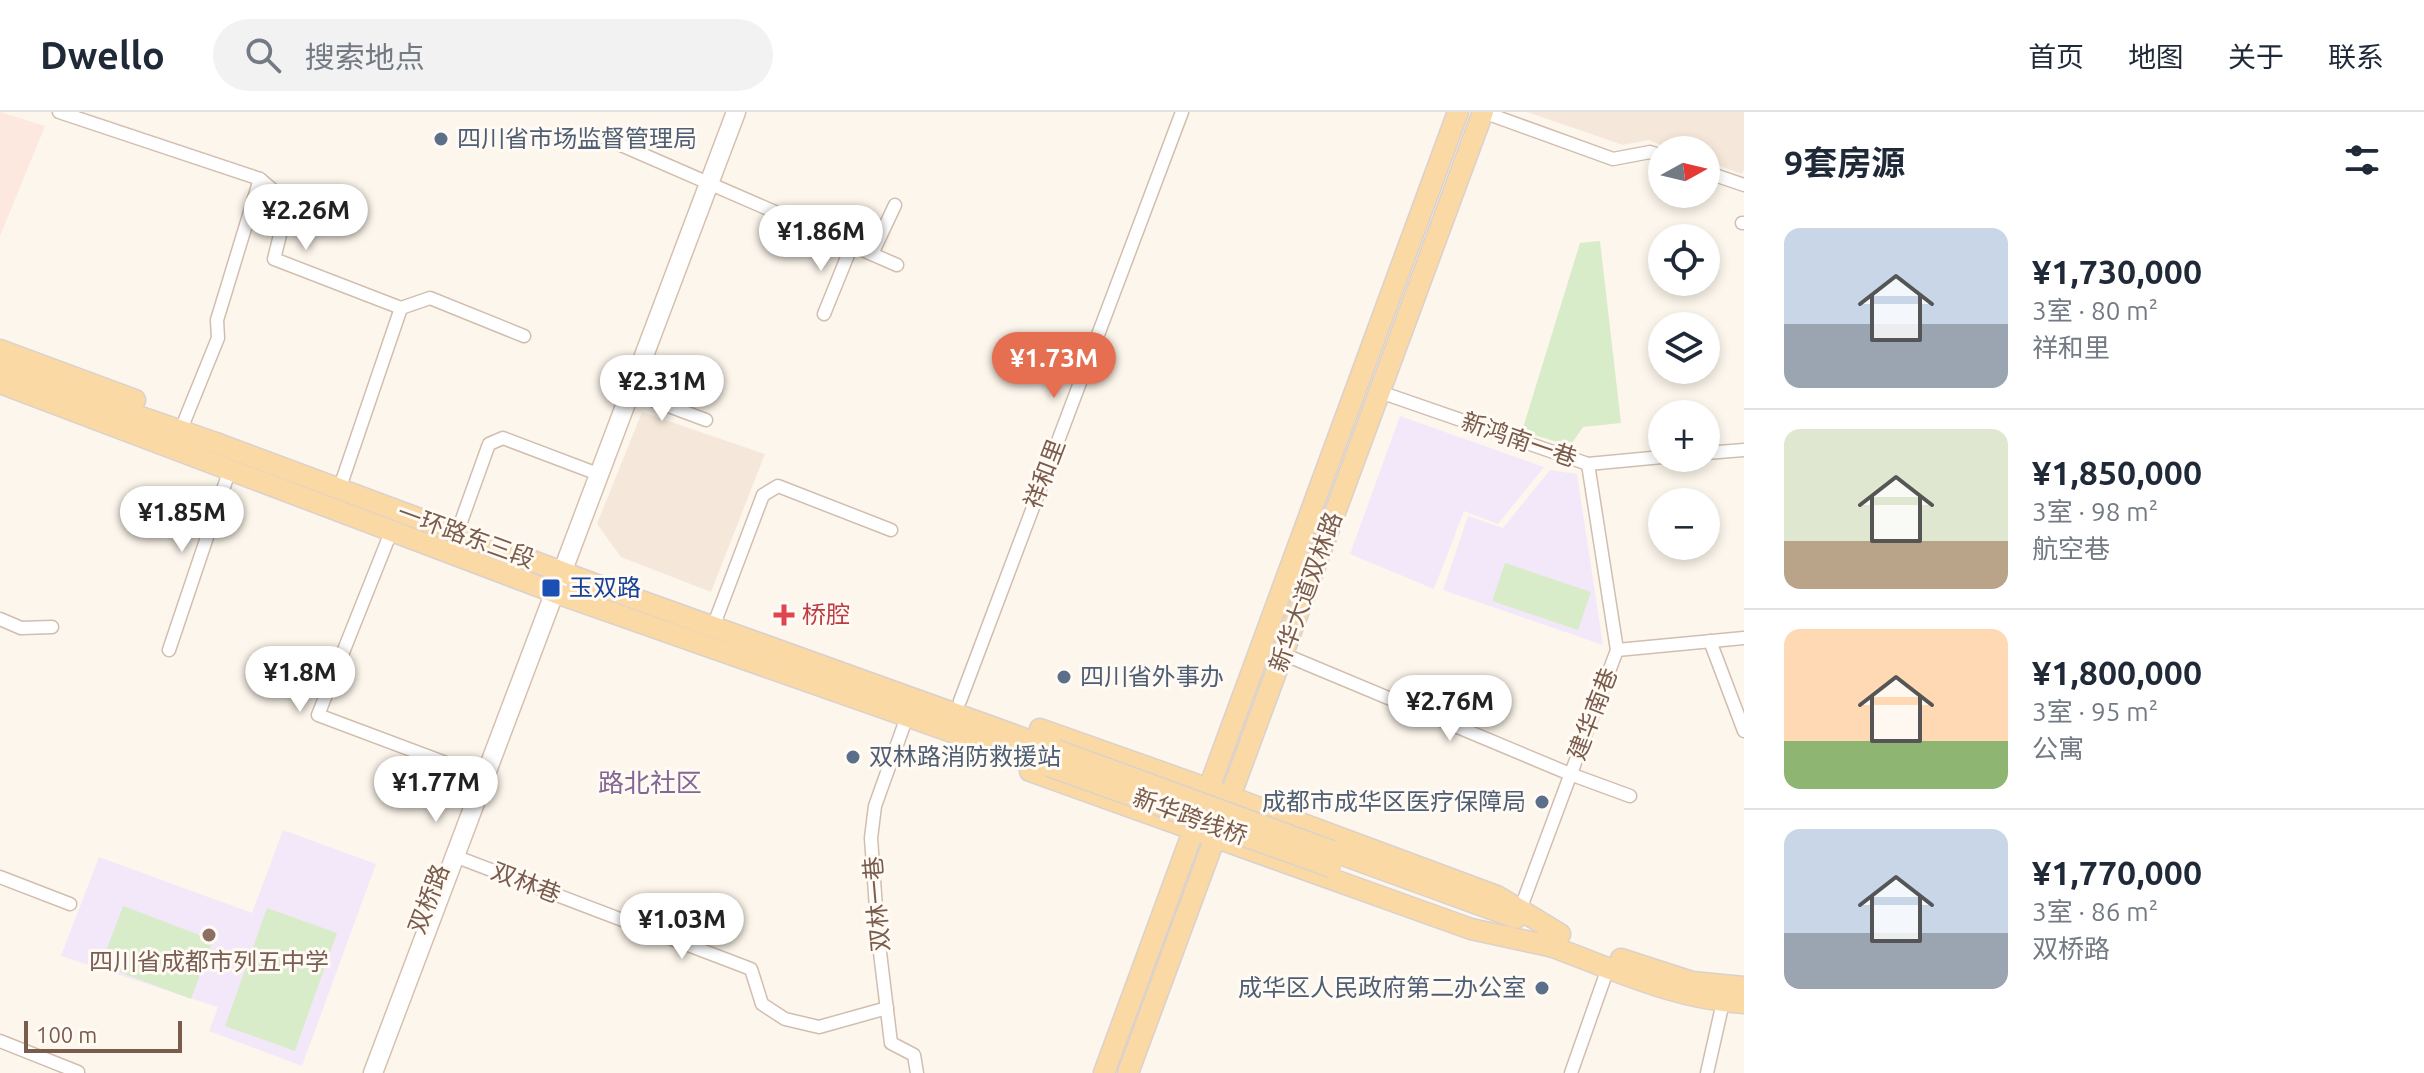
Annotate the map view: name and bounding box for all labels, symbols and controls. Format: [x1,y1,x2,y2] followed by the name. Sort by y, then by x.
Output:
[213,19,773,91] search box
[241,33,285,77] icon: search
[40,34,165,76] text: Dwello
[305,40,425,74] text: 搜索地点
[2028,41,2084,72] text: 首页
[2128,41,2184,72] text: 地图
[2228,41,2284,72] text: 关于
[2328,41,2384,72] text: 联系
[457,125,697,152] place label: 四川省市场监督管理局
[432,130,450,148] marker: 四川省市场监督管理局
[1648,136,1720,208] north arrow
[1648,136,1720,560] map controls
[2340,138,2384,182] icon: filters
[1784,143,1905,181] text: 9套房源
[241,184,371,252] pin: ¥2.26M
[262,195,350,224] text: ¥2.26M
[756,205,886,273] pin: ¥1.86M
[777,216,865,245] text: ¥1.86M
[1648,224,1720,296] button: locate
[2032,252,2202,290] text: ¥1,730,000
[1848,260,1944,356] icon: home
[2032,296,2158,325] text: 3室 · 80 m²
[1648,312,1720,384] button: layers
[989,332,1119,400] pin: ¥1.73M
[2032,333,2110,362] text: 祥和里
[1010,343,1098,372] text: ¥1.73M
[597,355,727,423] pin: ¥2.31M
[618,366,706,395] text: ¥2.31M
[1648,400,1720,472] button: +
[1458,407,1580,472] street label: 新鸿南一巷
[1019,435,1070,512] street label: 祥和里
[2032,453,2202,491] text: ¥1,850,000
[1848,461,1944,557] icon: home
[117,486,247,554] pin: ¥1.85M
[1648,488,1720,560] button: −
[138,497,226,526] text: ¥1.85M
[2032,497,2158,526] text: 3室 · 98 m²
[394,498,538,573] street label: 一环路东三段
[1264,508,1347,675] street label: 新华大道双林路
[2032,534,2110,563] text: 航空巷
[569,574,641,601] place label: 玉双路
[540,577,562,599] marker: 玉双路
[802,601,850,628] place label: 桥腔
[773,604,795,626] marker: 桥腔
[244,646,356,714] pin: ¥1.8M
[2032,653,2202,691] text: ¥1,800,000
[263,657,337,686] text: ¥1.8M
[1848,661,1944,757] icon: home
[1080,663,1224,690] place label: 四川省外事办
[1563,664,1622,763] street label: 建华南巷
[1055,668,1073,686] marker: 四川省外事办
[1385,675,1515,743] pin: ¥2.76M
[1406,686,1494,715] text: ¥2.76M
[2032,697,2158,726] text: 3室 · 95 m²
[2032,734,2084,763] text: 公寓
[869,743,1061,770] place label: 双林路消防救援站
[844,748,862,766] marker: 双林路消防救援站
[371,756,501,824] pin: ¥1.77M
[392,767,480,796] text: ¥1.77M
[598,768,702,797] district label: 路北社区
[1129,783,1251,850] street label: 新华跨线桥
[1262,788,1526,815] place label: 成都市成华区医疗保障局
[1533,793,1551,811] marker: 成都市成华区医疗保障局
[2032,853,2202,891] text: ¥1,770,000
[859,855,894,953] street label: 双林一巷
[488,857,565,908] street label: 双林巷
[403,860,454,937] street label: 双桥路
[1848,861,1944,957] icon: home
[617,893,747,961] pin: ¥1.03M
[2032,897,2158,926] text: 3室 · 86 m²
[638,904,726,933] text: ¥1.03M
[200,926,218,944] marker: 四川省成都市列五中学
[2032,934,2110,963] text: 双桥路
[89,948,329,975] place label: 四川省成都市列五中学
[1238,974,1526,1001] place label: 成华区人民政府第二办公室
[1533,979,1551,997] marker: 成华区人民政府第二办公室
[24,1017,182,1053] scale bar
[36,1022,97,1047] text: 100 m

